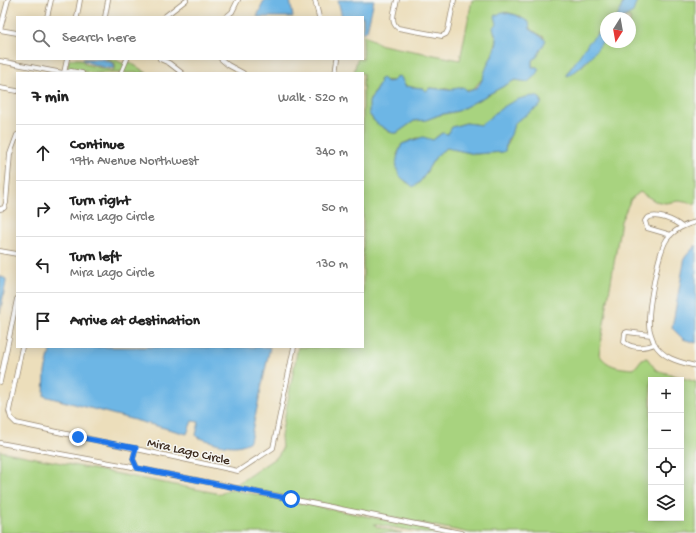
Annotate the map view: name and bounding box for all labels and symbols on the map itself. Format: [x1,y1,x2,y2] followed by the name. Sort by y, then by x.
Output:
[600,12,636,48] north arrow
[69,428,87,446] route end
[146,436,232,469] street label: Mira Lago Circle
[282,490,300,508] route start

